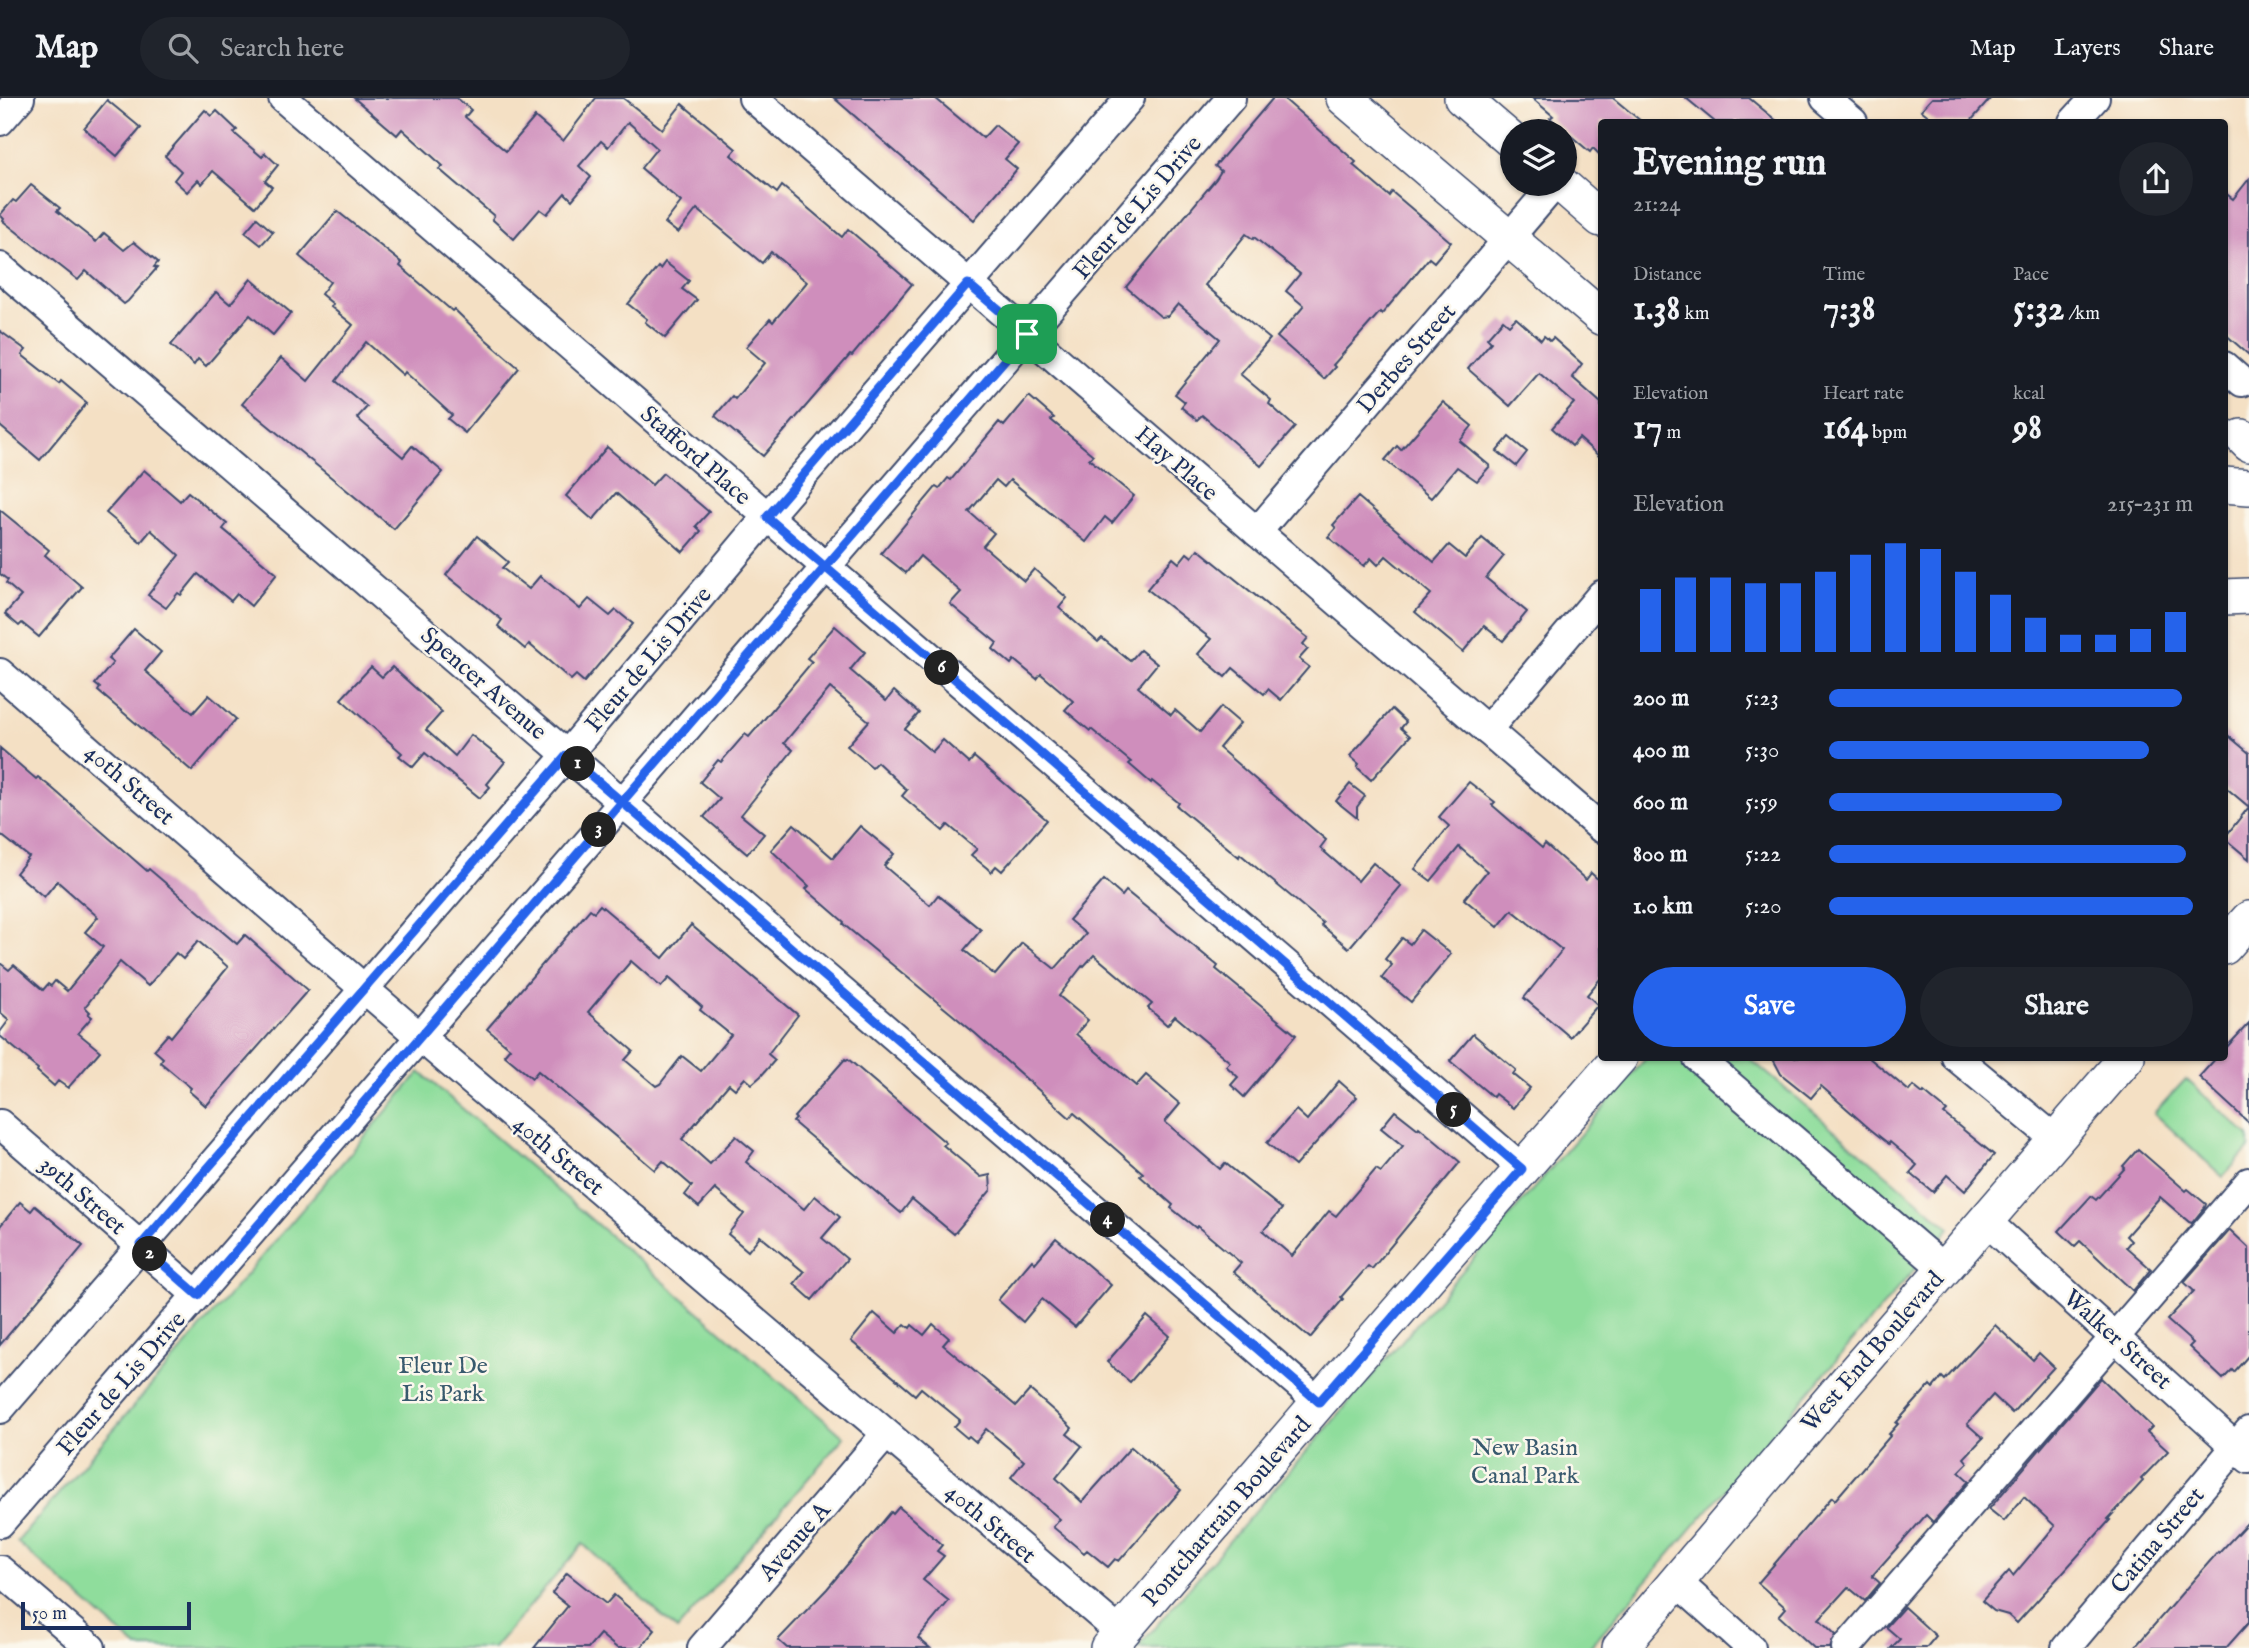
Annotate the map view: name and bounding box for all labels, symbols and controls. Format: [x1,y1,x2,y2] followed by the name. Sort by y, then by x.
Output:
[140,17,630,80] search box
[35,27,98,69] text: Map
[164,29,202,67] icon: search
[220,32,344,65] text: Search here
[1970,33,2016,64] text: Map
[2054,33,2121,64] text: Layers
[2159,33,2214,64] text: Share
[1500,119,1577,196] map controls
[1500,119,1577,196] button: layers
[1067,129,1209,287] street label: Fleur de Lis Drive
[1633,140,1827,188] text: Evening run
[2119,142,2193,216] button: share
[1633,190,1681,219] text: 21:24
[1633,263,1702,287] text: Distance
[1823,263,1865,287] text: Time
[2013,263,2049,287] text: Pace
[1633,287,1680,332] text: 1.38
[1823,287,1875,332] text: 7:38
[2013,287,2064,332] text: 5:32
[1351,297,1464,421] street label: Derbes Street
[1680,302,1709,326] text: km
[2064,302,2100,326] text: /km
[997,304,1057,364] pin
[1008,315,1046,353] icon: arrive
[1633,382,1708,406] text: Elevation
[1823,382,1904,406] text: Heart rate
[2013,382,2045,406] text: kcal
[633,399,757,513] street label: Stafford Place
[1633,406,1662,451] text: 17
[1823,406,1868,451] text: 164
[2013,406,2042,451] text: 98
[1128,420,1224,509] street label: Hay Place
[1662,421,1681,445] text: m
[1868,421,1907,445] text: bpm
[1633,490,1724,519] text: Elevation
[2107,490,2193,519] text: 215–231 m
[579,581,719,739] street label: Fleur de Lis Drive
[413,621,553,748] street label: Spencer Avenue
[925,650,960,686] pin: 6
[937,655,946,679] text: 6
[1633,684,1689,713] text: 200 m
[1745,684,1779,713] text: 5:23
[1633,736,1690,765] text: 400 m
[1745,736,1779,765] text: 5:30
[78,738,180,833] street label: 40th Street
[560,746,596,782] pin: 1
[574,751,581,775] text: 1
[1633,788,1688,817] text: 600 m
[1745,788,1778,817] text: 5:59
[582,812,616,848] pin: 3
[595,817,602,841] text: 3
[1633,840,1687,869] text: 800 m
[1745,840,1781,869] text: 5:22
[1633,892,1693,921] text: 1.0 km
[1745,892,1782,921] text: 5:20
[1633,967,1906,1047] button: Save
[1920,967,2193,1047] button: Share
[1436,1093,1472,1128] pin: 5
[1450,1097,1457,1121] text: 5
[506,1109,610,1203] street label: 40th Street
[32,1150,132,1242] street label: 39th Street
[1090,1202,1126,1238] pin: 4
[1103,1207,1112,1231] text: 4
[132,1236,168,1272] pin: 2
[145,1241,154,1265] text: 2
[1795,1265,1952,1439] street label: West End Boulevard
[2056,1283,2178,1397] street label: Walker Street
[51,1305,193,1463] street label: Fleur de Lis Drive
[398,1351,488,1410] park label: Fleur De Lis Park
[1136,1410,1319,1614] street label: Pontchartrain Boulevard
[1471,1433,1579,1492] park label: New Basin Canal Park
[938,1477,1042,1571] street label: 40th Street
[2104,1481,2212,1601] street label: Catina Street
[752,1495,838,1589] street label: Avenue A
[21,1599,191,1631] scale bar
[32,1602,67,1626] text: 50 m

